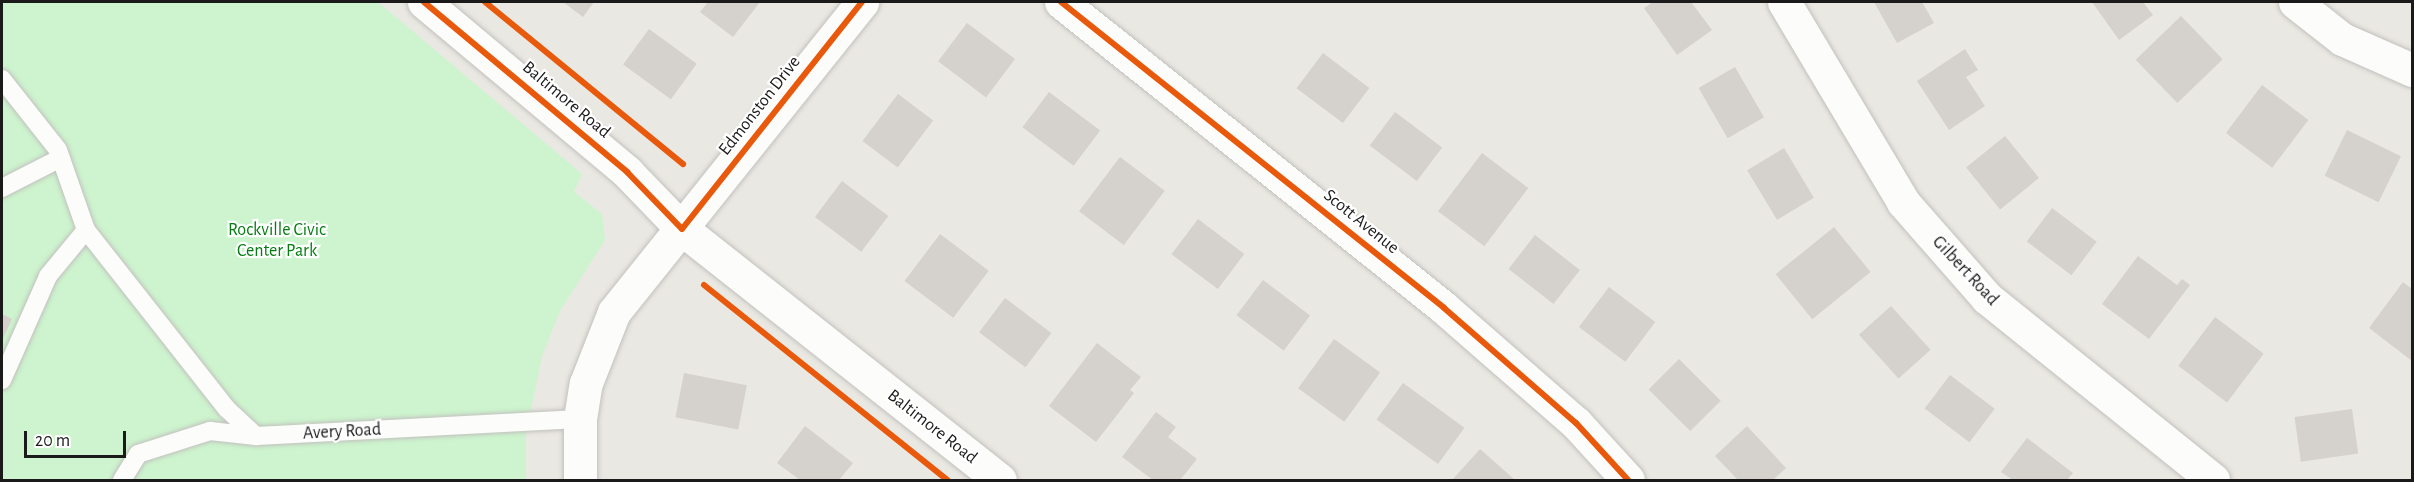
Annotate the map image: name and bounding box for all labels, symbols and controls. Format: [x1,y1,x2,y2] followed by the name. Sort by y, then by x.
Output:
[714,52,806,160] street label: Edmonston Drive
[518,57,614,143] street label: Baltimore Road
[1319,185,1403,259] street label: Scott Avenue
[228,220,326,262] park label: Rockville Civic Center Park
[1927,232,2003,310] street label: Gilbert Road
[883,385,981,469] street label: Baltimore Road
[27,419,129,457] scale bar
[302,419,382,445] street label: Avery Road
[35,432,70,450] text: 20 m

